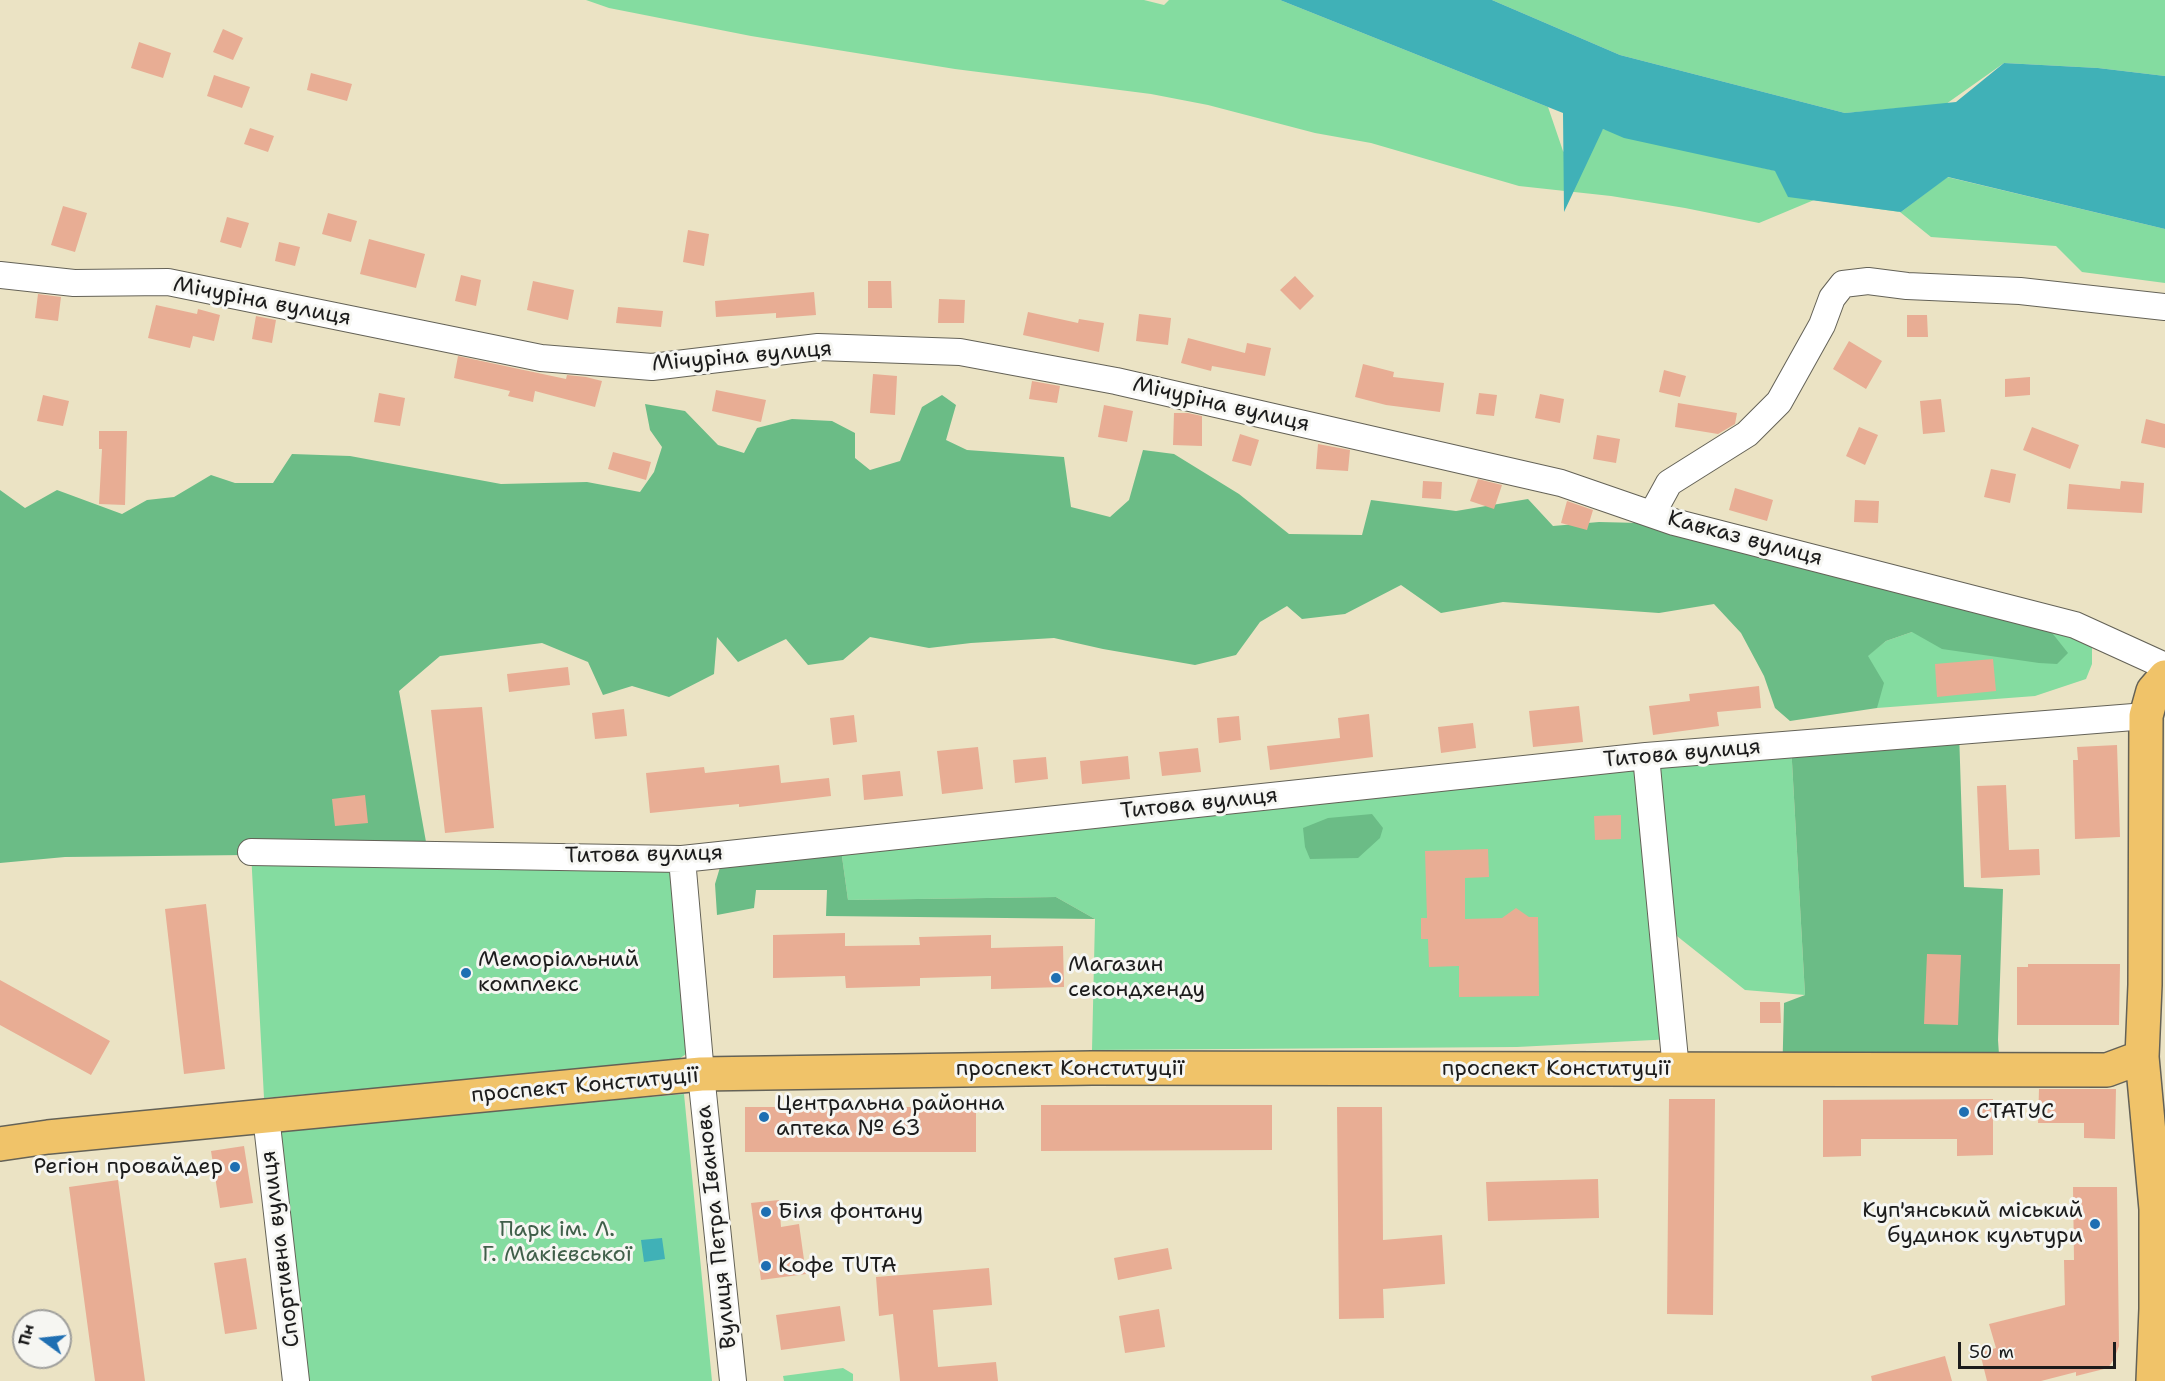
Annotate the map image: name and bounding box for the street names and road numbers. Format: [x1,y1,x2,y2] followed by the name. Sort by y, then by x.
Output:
[171,272,353,332] street label: Мічуріна вулиця
[651,336,833,378] street label: Мічуріна вулиця
[1130,372,1312,438] street label: Мічуріна вулиця
[1665,506,1825,572] street label: Кавказ вулиця
[1602,734,1762,774] street label: Титова вулиця
[1119,783,1279,825] street label: Титова вулиця
[565,840,723,870] street label: Титова вулиця
[956,1056,1184,1082] street label: проспект Конституції
[1442,1056,1670,1082] street label: проспект Конституції
[470,1063,700,1109] street label: проспект Конституції
[691,1104,743,1350] street label: Вулиця Петра Іванова
[256,1149,306,1349] street label: Спортивна вулиця

